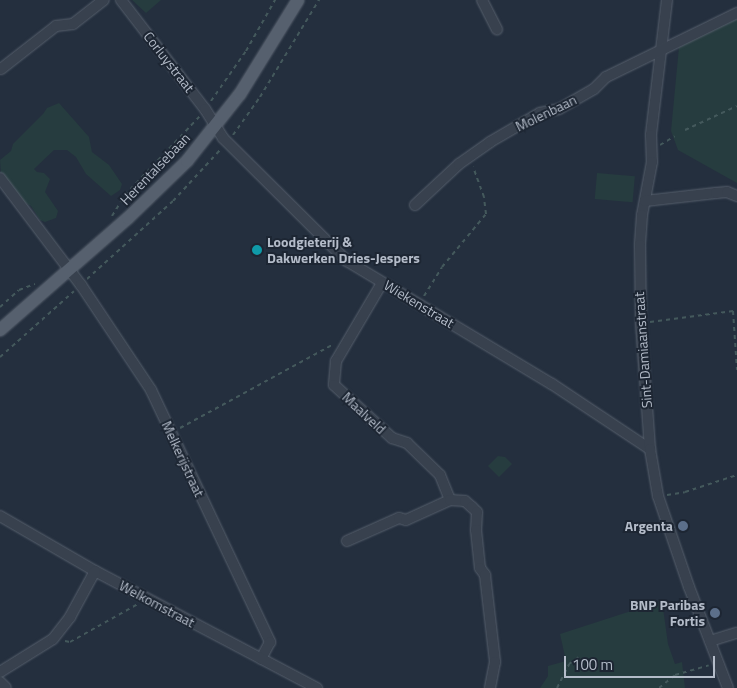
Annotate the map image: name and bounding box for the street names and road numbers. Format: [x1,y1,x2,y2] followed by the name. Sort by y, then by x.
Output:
[140,28,198,96] street label: Corluystraat
[513,91,579,135] street label: Molenbaan
[117,130,193,208] street label: Herentalsebaan
[381,276,457,332] street label: Wiekenstraat
[631,291,655,409] street label: Sint-Damiaanstraat
[339,389,389,437] street label: Maalveld
[158,418,208,500] street label: Melkerijstraat
[116,577,198,631] street label: Welkomstraat

